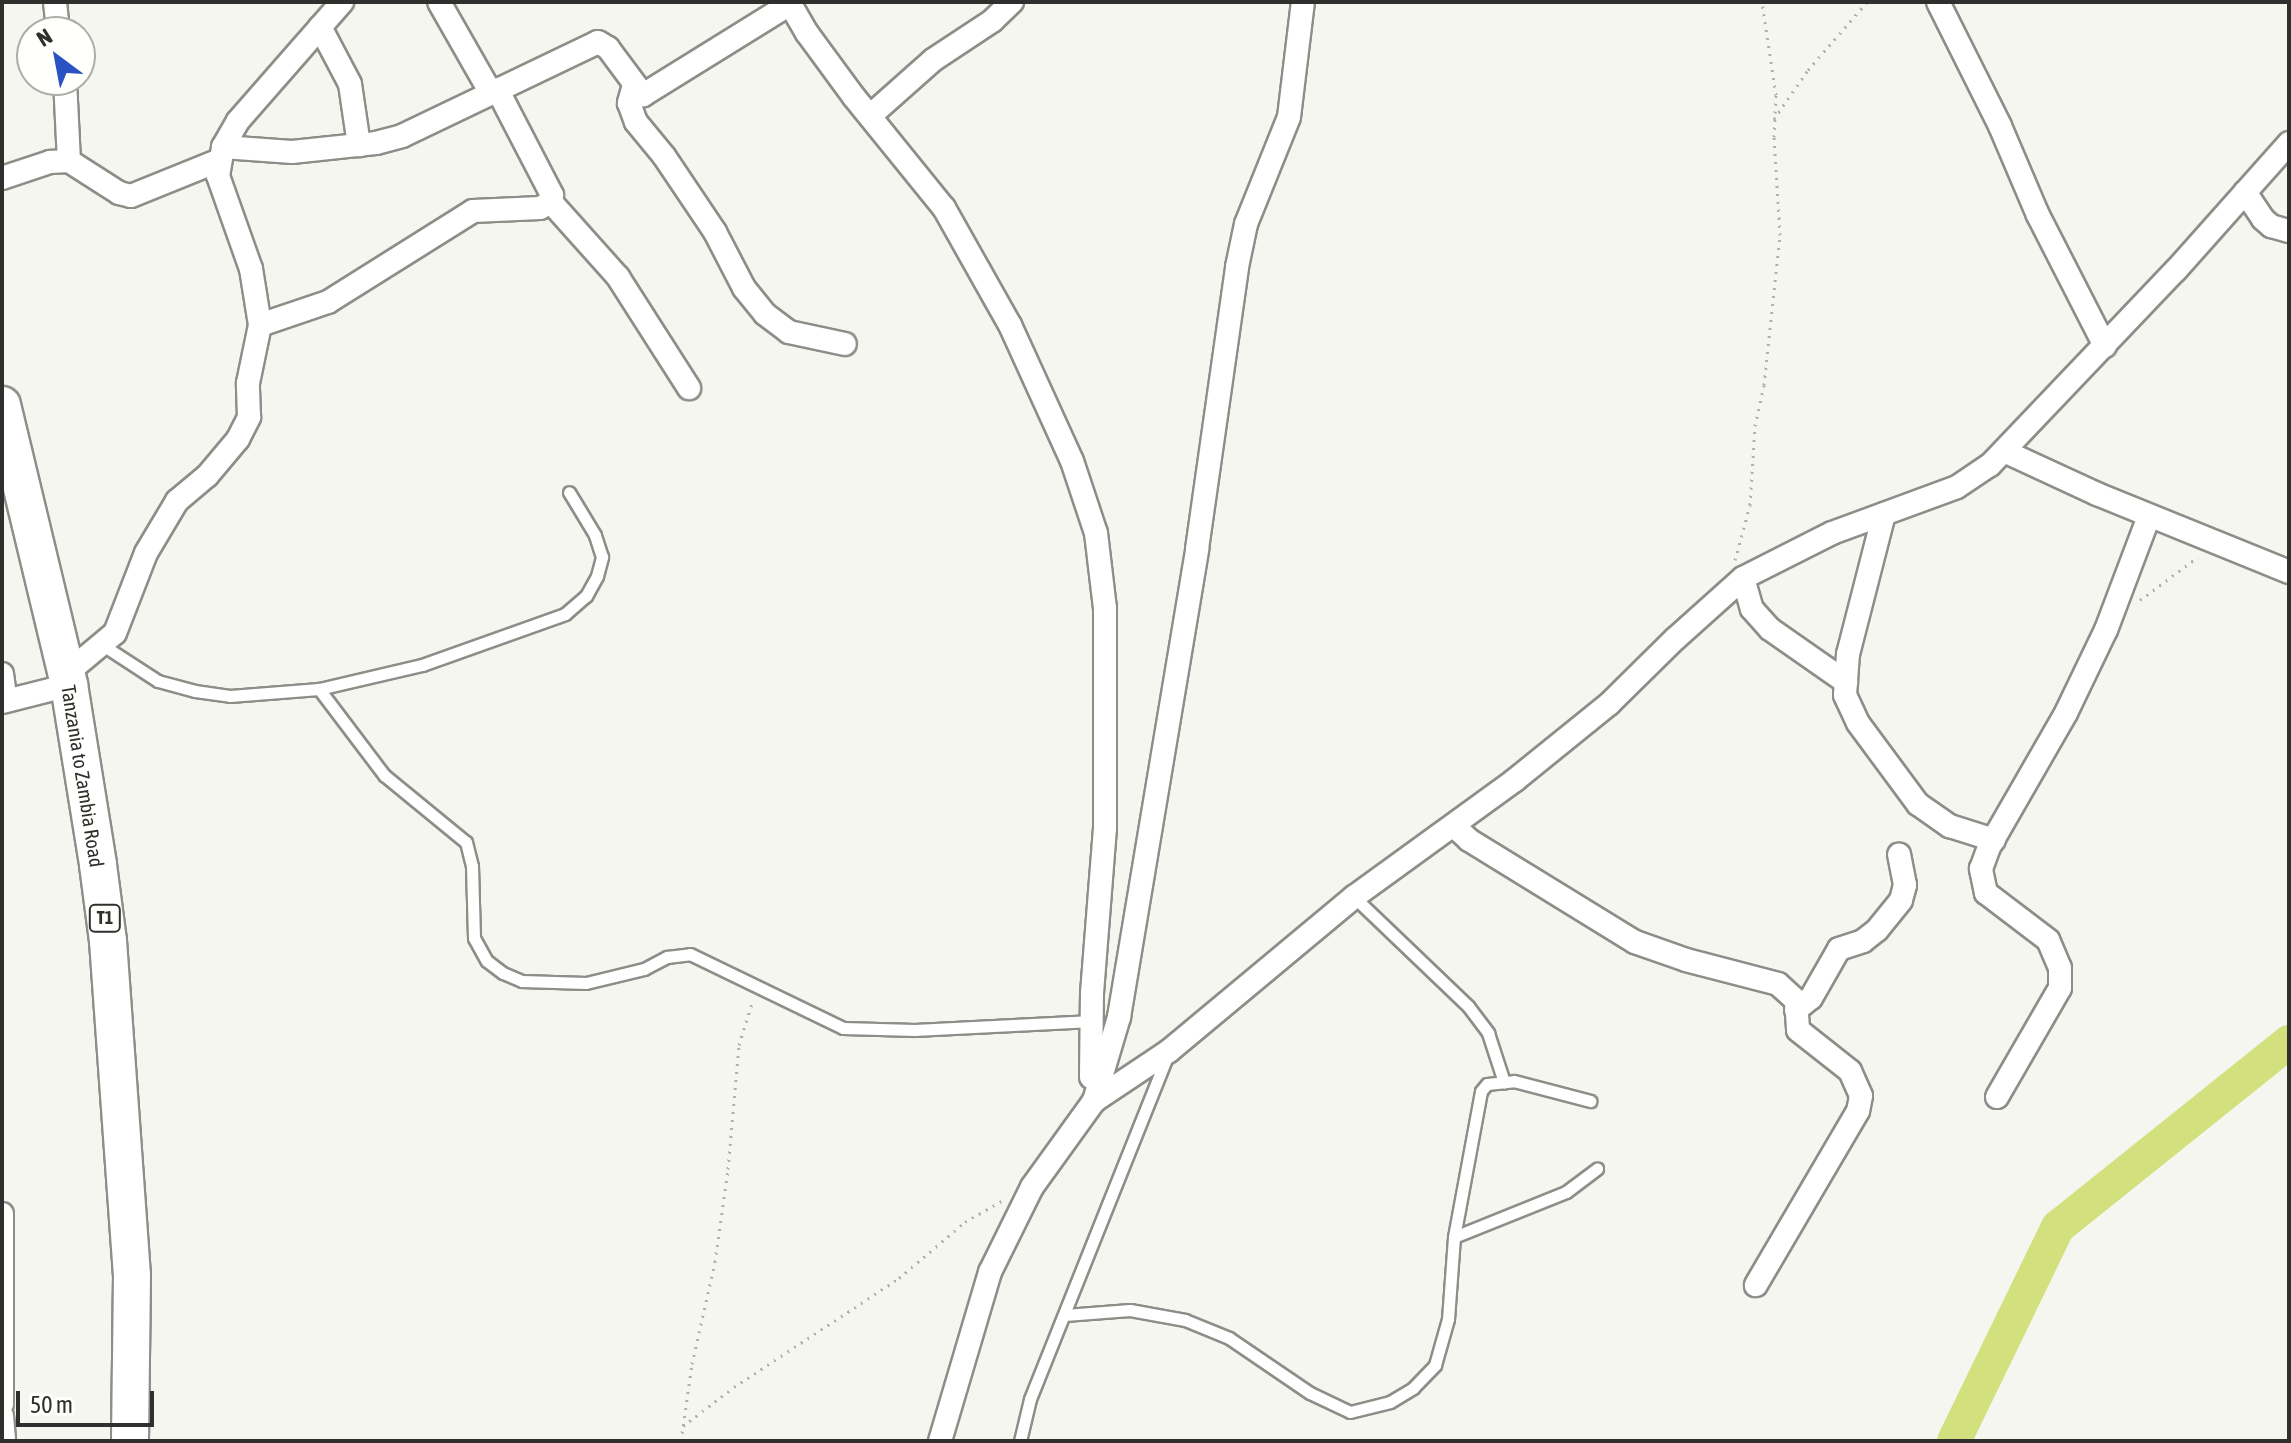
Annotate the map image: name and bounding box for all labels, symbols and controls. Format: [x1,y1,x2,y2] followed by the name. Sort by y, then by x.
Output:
[16,16,96,96] north arrow
[32,23,57,52] text: N
[57,683,109,869] street label: Tanzania to Zambia Road
[87,904,123,932] road number: T1
[20,1375,158,1425] scale bar
[30,1391,73,1418] text: 50 m

